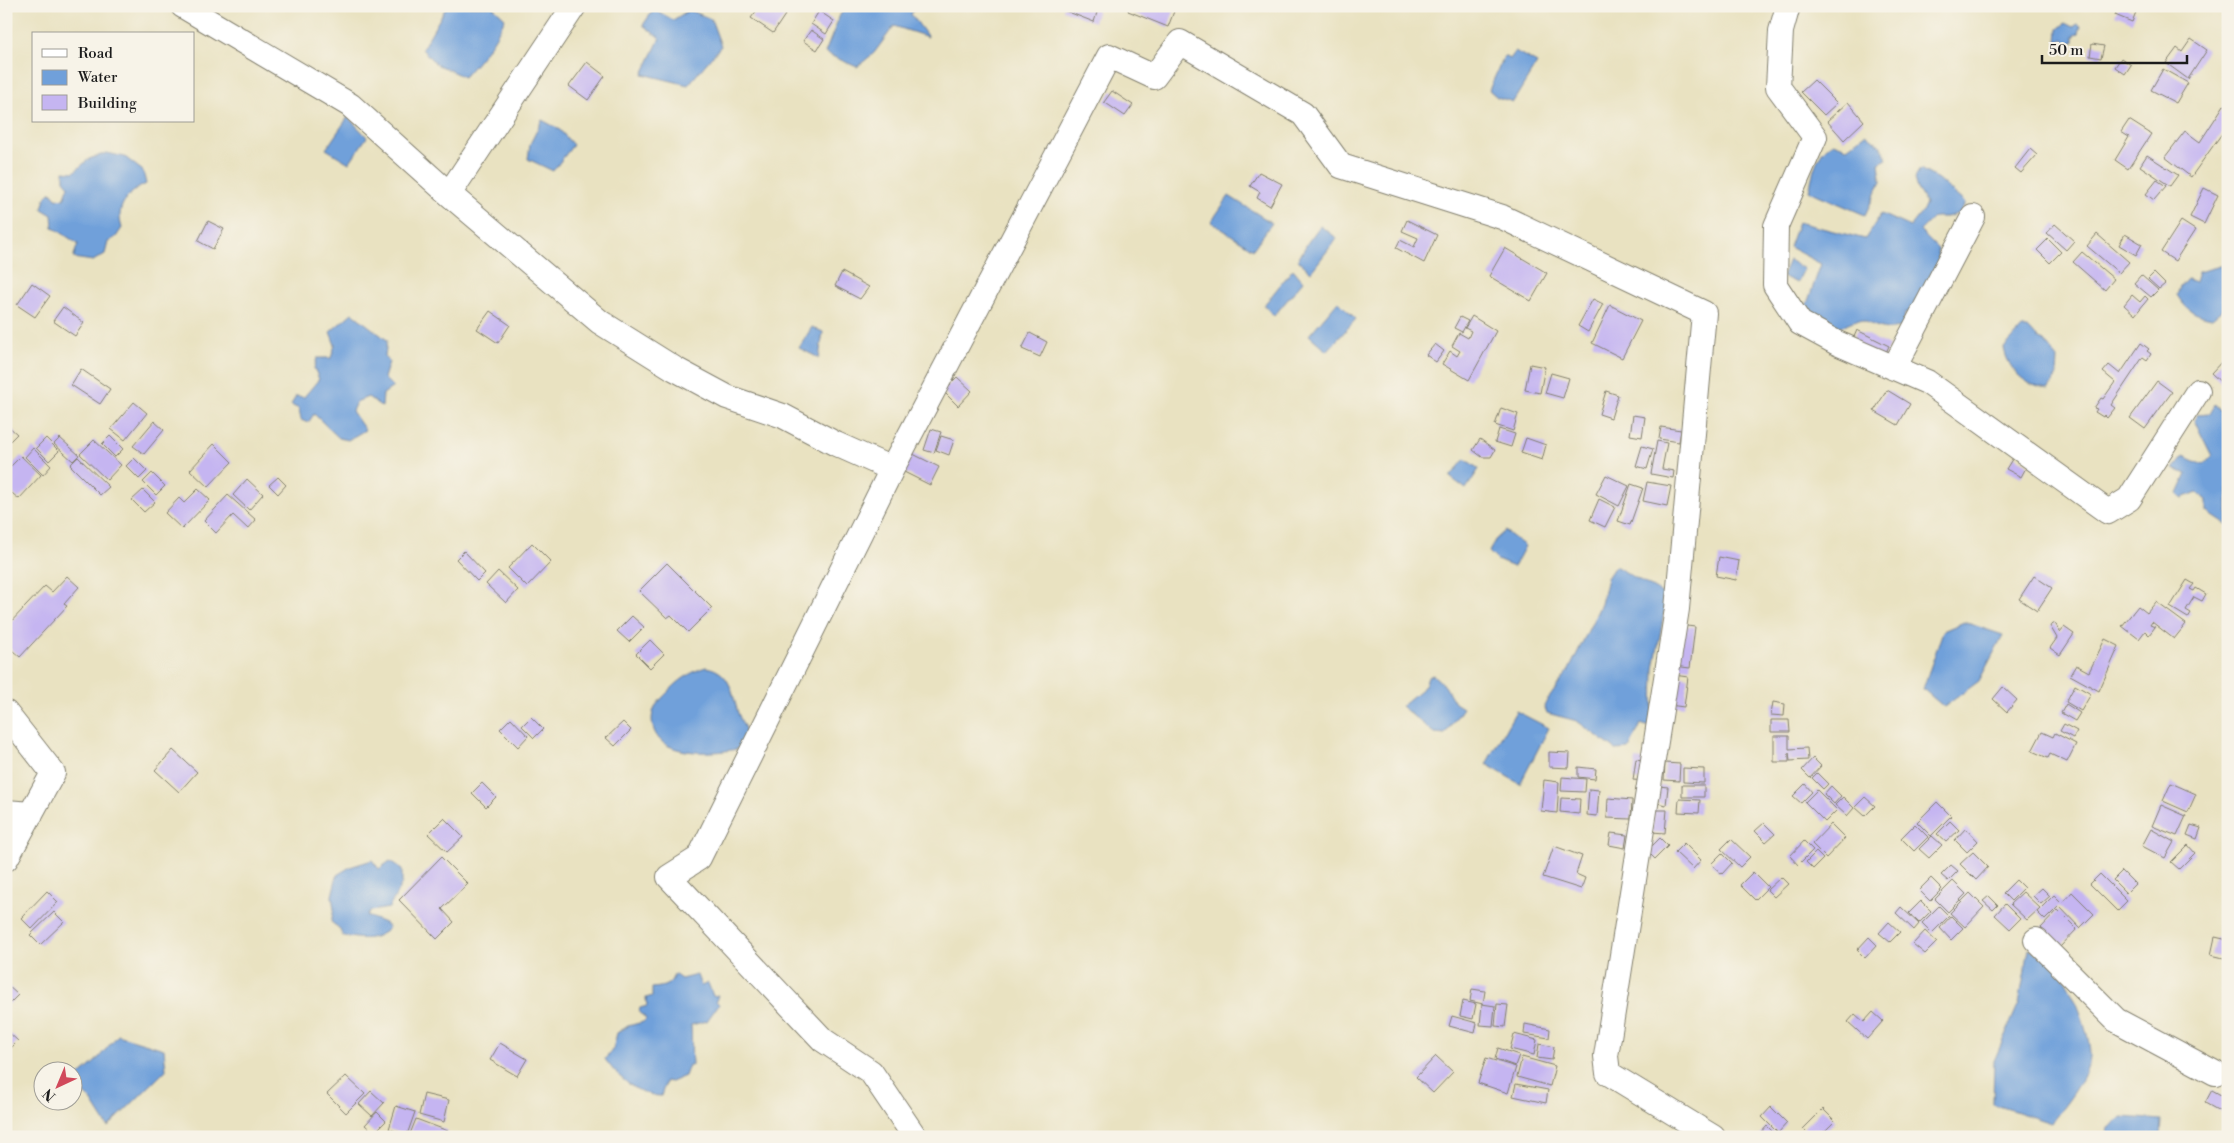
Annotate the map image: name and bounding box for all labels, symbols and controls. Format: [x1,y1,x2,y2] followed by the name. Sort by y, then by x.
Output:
[32,32,195,122] legend
[2042,32,2186,64] scale bar
[2049,41,2083,60] text: 50 m
[78,44,113,63] text: Road
[77,68,118,87] text: Water
[77,94,137,113] text: Building
[32,1060,82,1110] north arrow
[39,1084,60,1105] text: N

